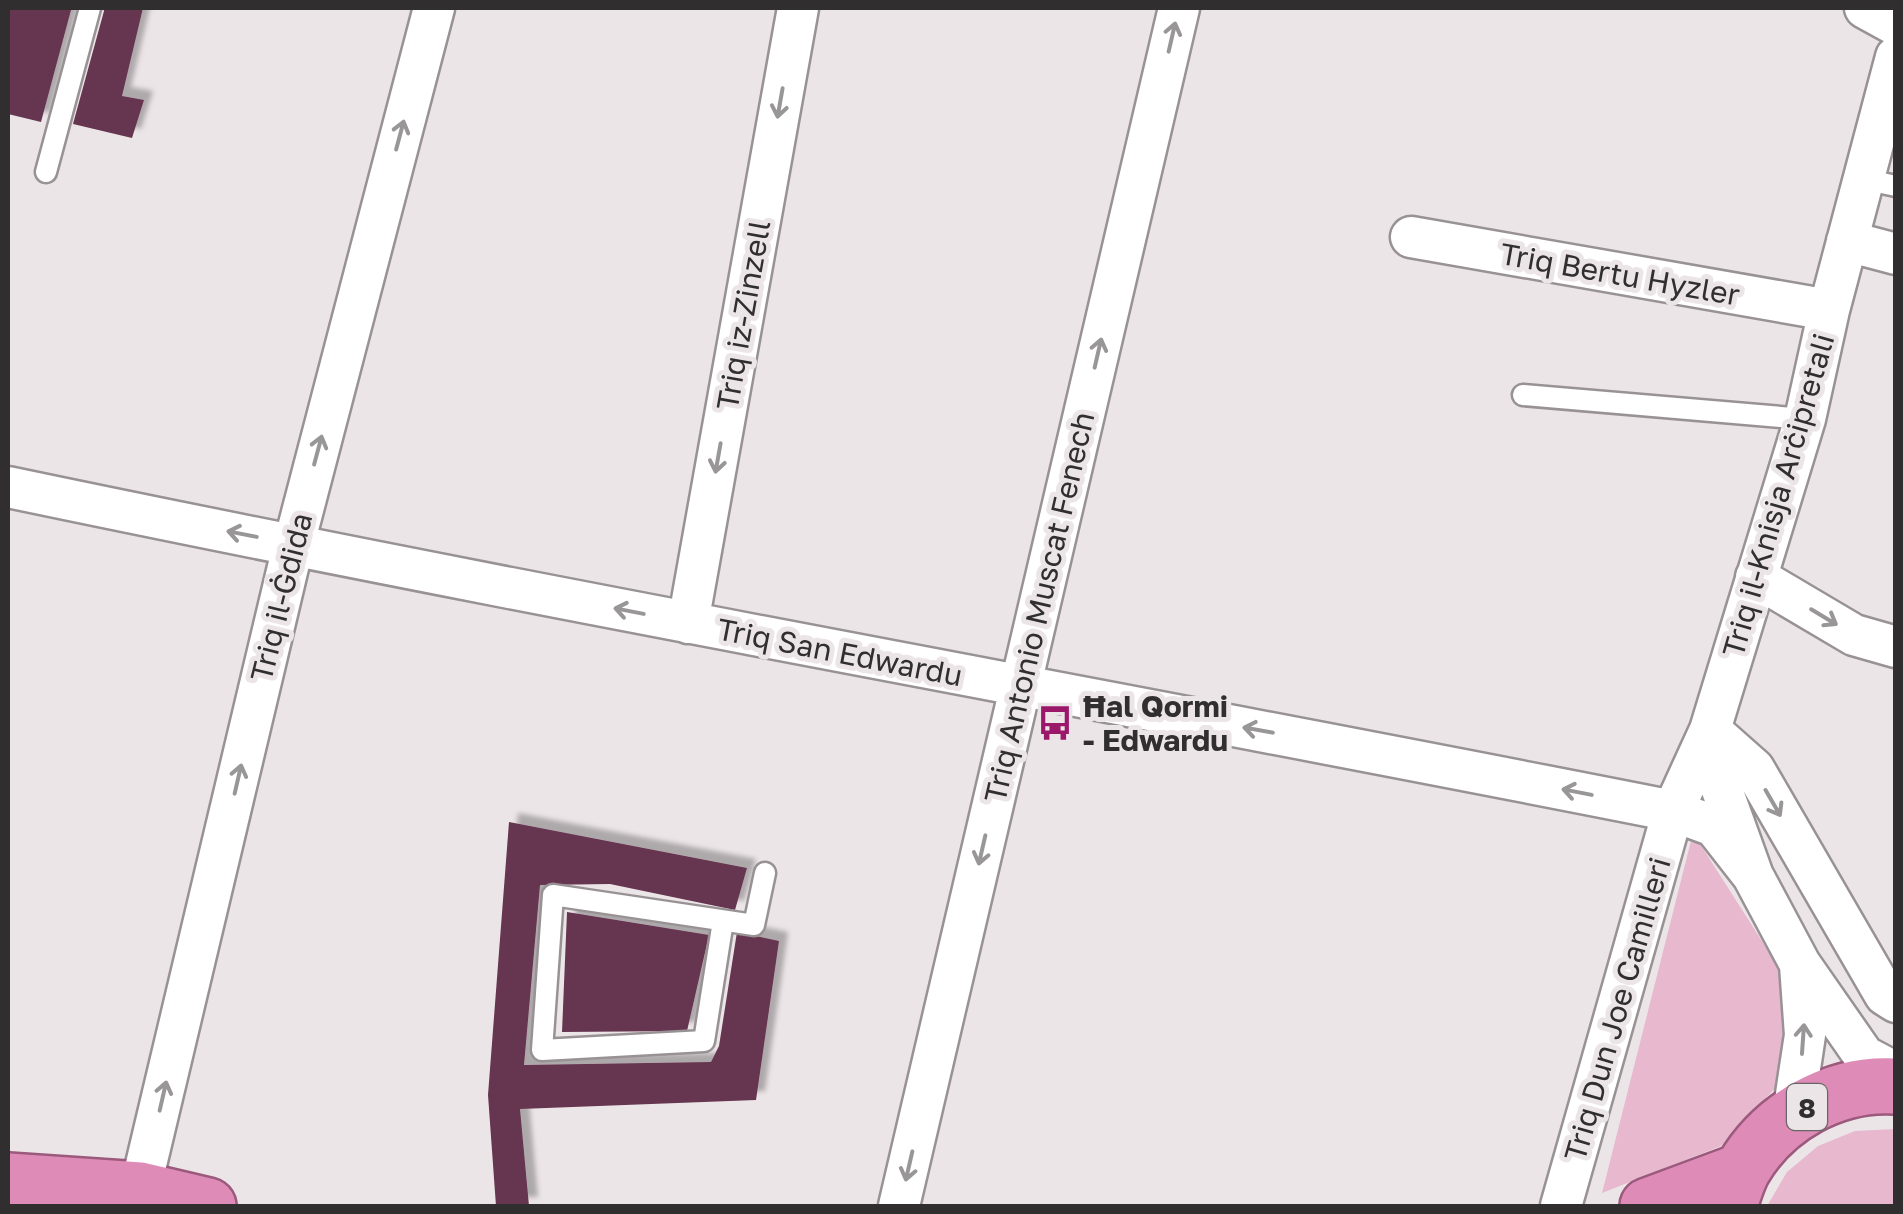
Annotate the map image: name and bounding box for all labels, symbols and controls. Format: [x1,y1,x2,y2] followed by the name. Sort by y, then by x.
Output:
[1164,22,1182,54] one-way arrow
[770,87,789,119] one-way arrow
[392,120,411,152] one-way arrow
[709,217,777,413] street label: Triq iz-Zinzell
[1498,235,1743,313] street label: Triq Bertu Hyzler
[1715,329,1841,661] street label: Triq il-Knisja Arċipretali
[1090,338,1108,370] one-way arrow
[976,408,1102,806] street label: Triq Antonio Muscat Fenech
[310,435,329,466] one-way arrow
[707,441,726,473] one-way arrow
[243,509,319,685] street label: Triq il-Ġdida
[227,523,259,542] one-way arrow
[614,601,646,620] one-way arrow
[1809,607,1837,627] one-way arrow
[714,611,966,693] street label: Triq San Edwardu
[1083,688,1228,758] place label: Ħal Qormi - Edwardu
[1036,704,1074,742] bus stop icon: Ħal Qormi - Edwardu
[1242,720,1275,739] one-way arrow
[230,764,248,796] one-way arrow
[1561,782,1594,801] one-way arrow
[1764,788,1784,817] one-way arrow
[972,833,990,865] one-way arrow
[1556,853,1678,1165] street label: Triq Dun Joe Camilleri
[1794,1024,1813,1056] one-way arrow
[155,1081,173,1113] one-way arrow
[1787,1084,1827,1130] road number: 8
[899,1149,917,1181] one-way arrow

